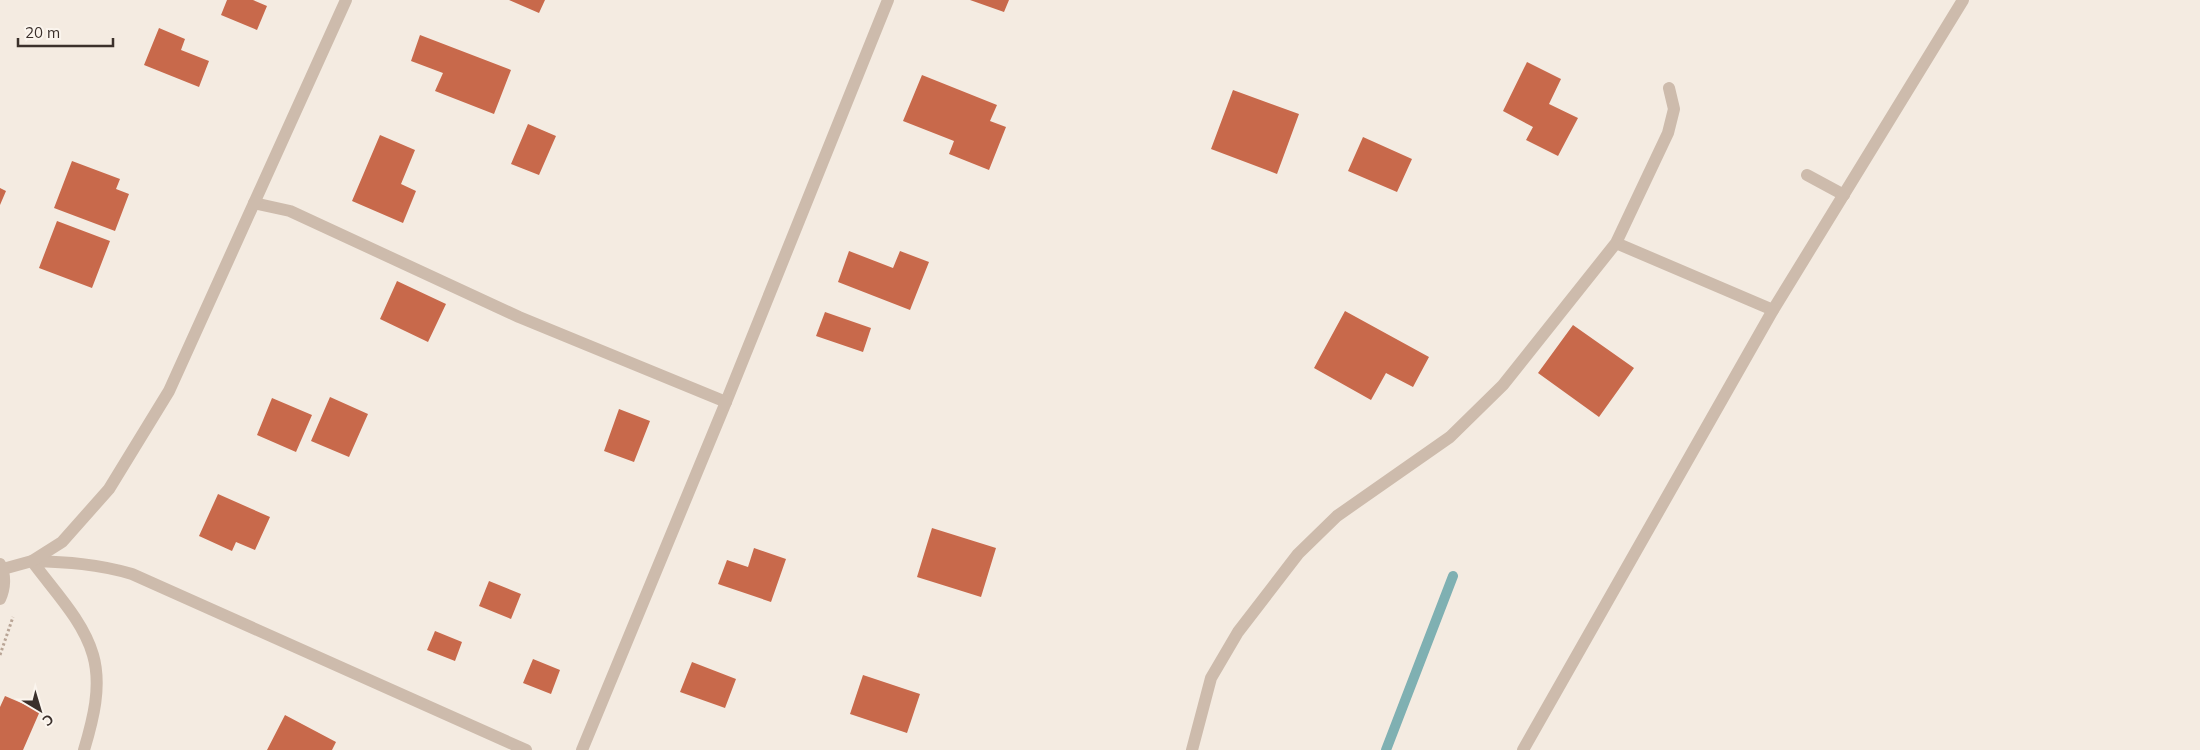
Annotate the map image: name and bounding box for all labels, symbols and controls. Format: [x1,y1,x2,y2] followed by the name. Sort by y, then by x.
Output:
[18,15,112,47] scale bar
[25,23,60,42] text: 20 m
[15,685,65,735] north arrow
[39,710,57,730] text: С

